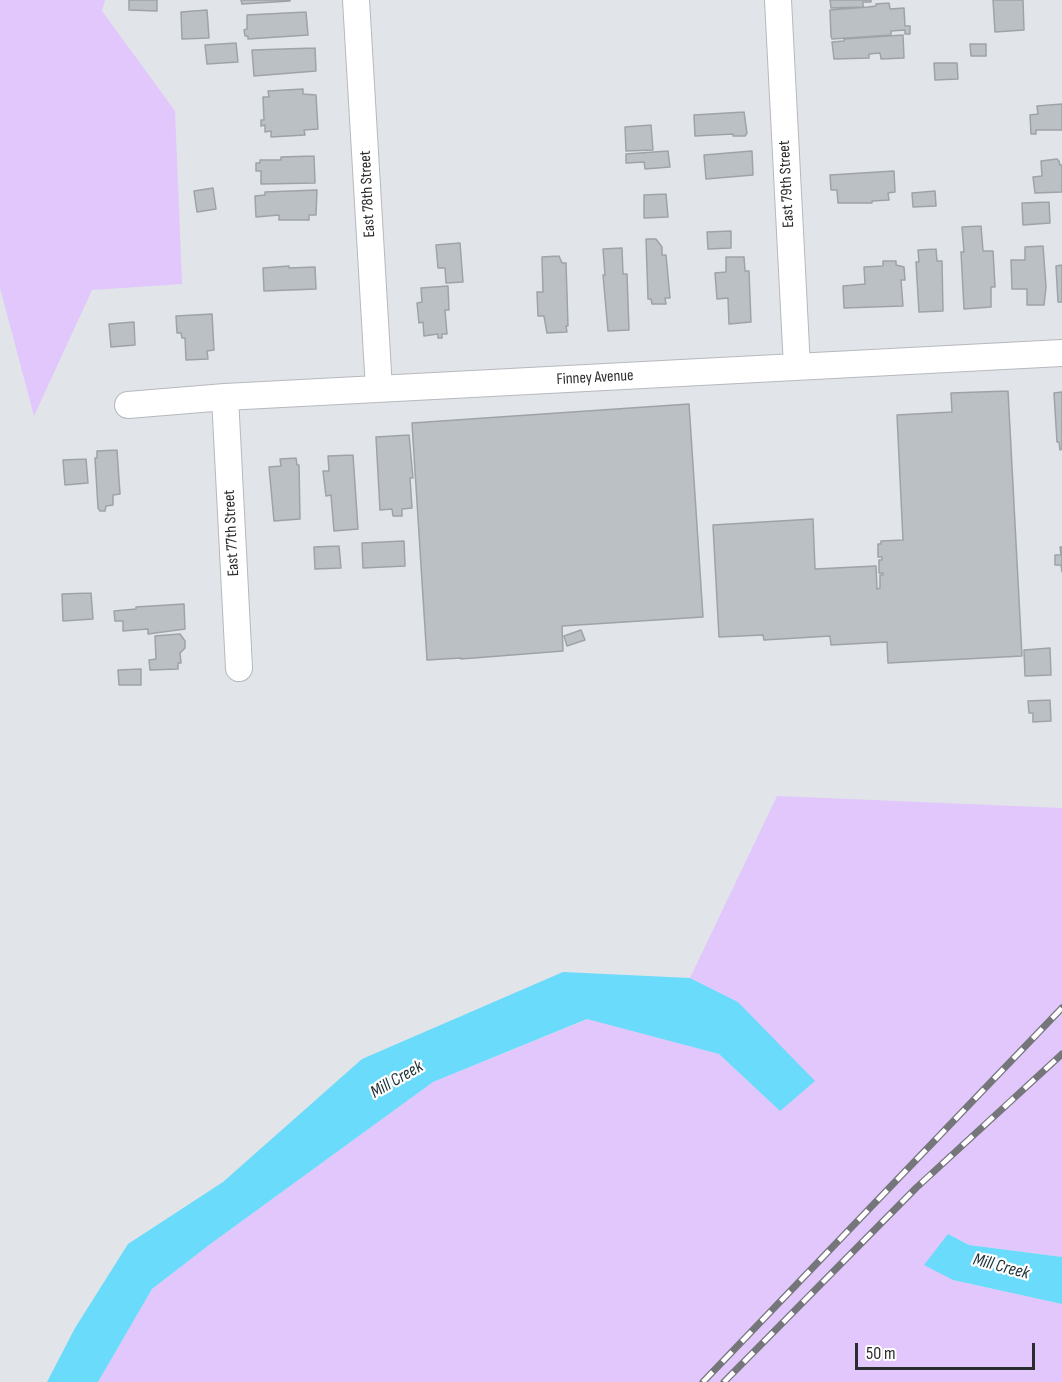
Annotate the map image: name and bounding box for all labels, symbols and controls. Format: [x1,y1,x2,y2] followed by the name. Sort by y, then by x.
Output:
[775,140,799,228] street label: East 79th Street
[356,150,380,238] street label: East 78th Street
[556,366,634,390] street label: Finney Avenue
[220,489,244,577] street label: East 77th Street
[367,1056,427,1104] water label: Mill Creek
[971,1249,1031,1285] water label: Mill Creek
[858,1331,1038,1369] scale bar
[866,1343,896,1364] text: 50 m

